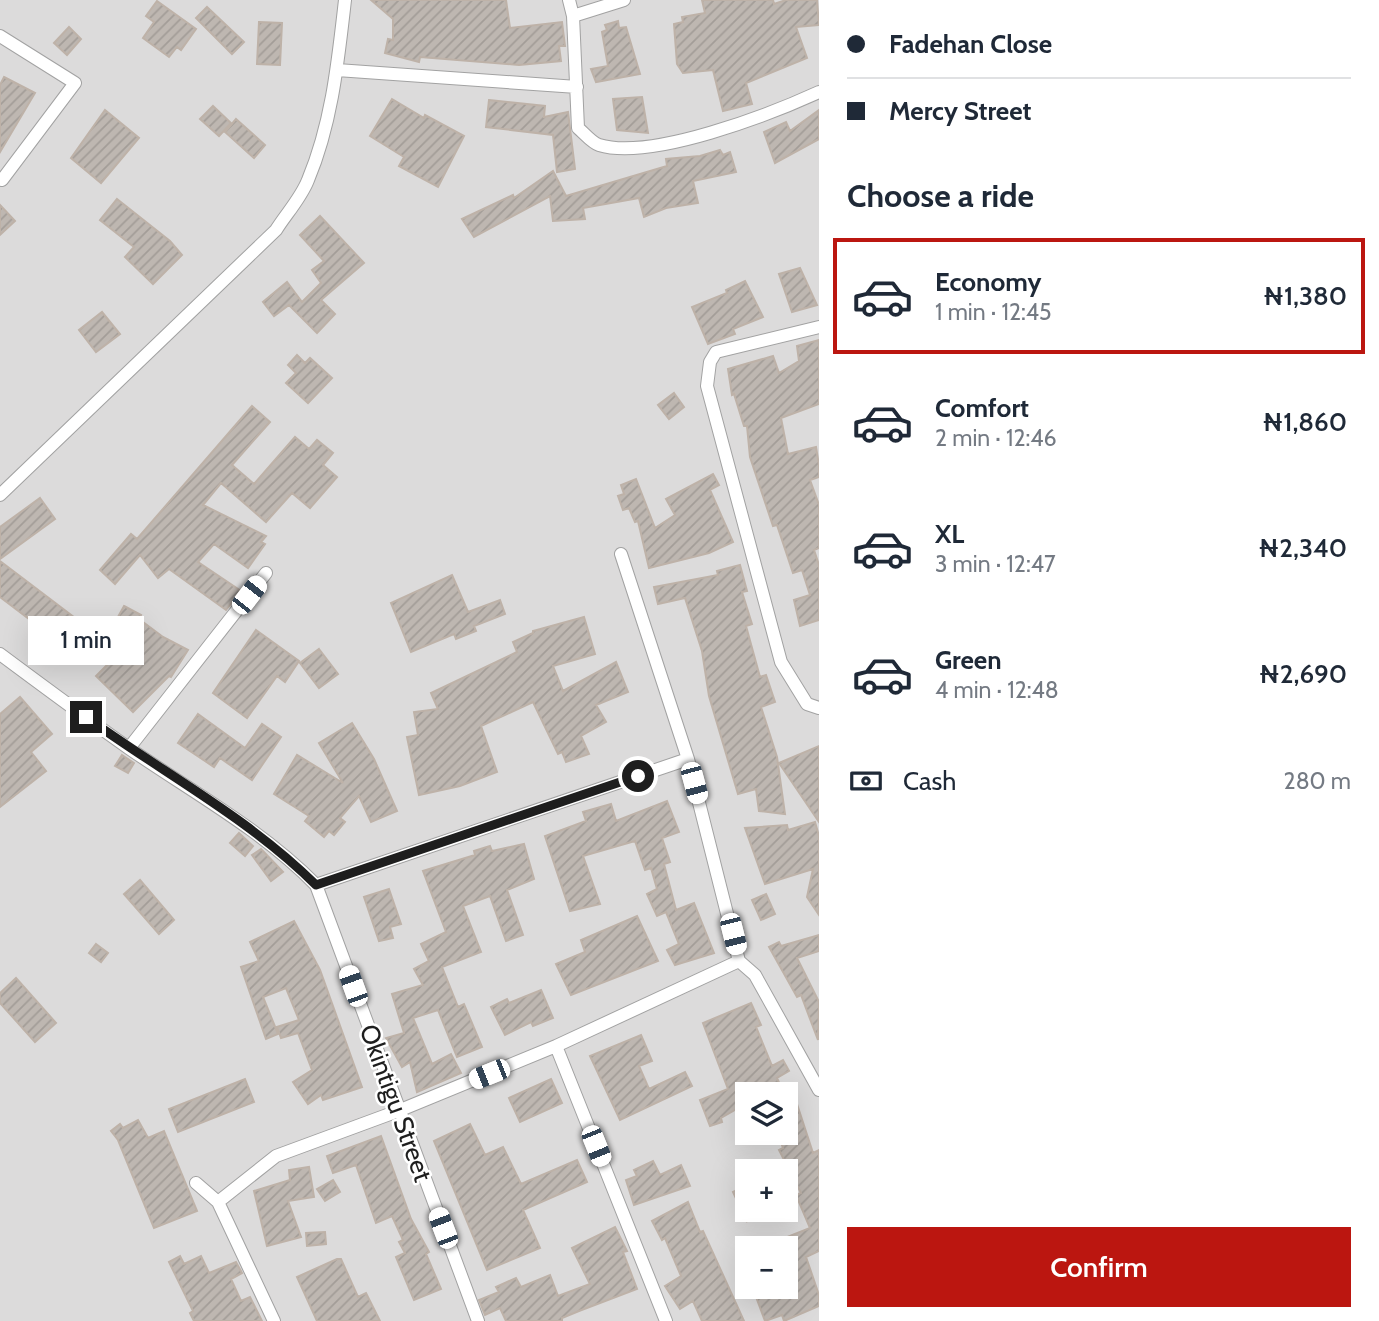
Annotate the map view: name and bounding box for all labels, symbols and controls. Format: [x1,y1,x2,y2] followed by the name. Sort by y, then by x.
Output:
[889,28,1052,60] text: Fadehan Close
[889,95,1031,127] text: Mercy Street
[847,176,1034,215] text: Choose a ride
[851,265,914,328] icon: car
[935,266,1041,298] text: Economy
[1263,280,1347,312] text: ₦1,380
[935,298,1051,326] text: 1 min · 12:45
[851,391,914,454] icon: car
[935,392,1029,424] text: Comfort
[1262,406,1347,438] text: ₦1,860
[935,424,1057,452] text: 2 min · 12:46
[851,517,914,580] icon: car
[935,518,964,550] text: XL
[1258,532,1347,564] text: ₦2,340
[935,550,1056,578] text: 3 min · 12:47
[228,572,271,618] car
[28,616,144,664] callout: 1 min
[60,626,112,654] text: 1 min
[851,643,914,706] icon: car
[935,644,1002,676] text: Green
[1259,658,1347,690] text: ₦2,690
[935,676,1059,704] text: 4 min · 12:48
[70,701,102,733] route end
[622,760,654,792] route start
[679,760,710,806] car
[847,762,885,800] icon: cash
[903,765,956,797] text: Cash
[1284,767,1351,795] text: 280 m
[718,911,749,957] car
[336,963,371,1009] car
[353,1020,439,1186] street label: Okintigu Street
[466,1056,513,1092] car
[735,1082,798,1299] map controls
[735,1082,798,1145] button: layers
[579,1123,614,1169] car
[735,1159,798,1222] button: +
[426,1205,461,1251] car
[847,1227,1351,1307] button: Confirm
[735,1236,798,1299] button: −

